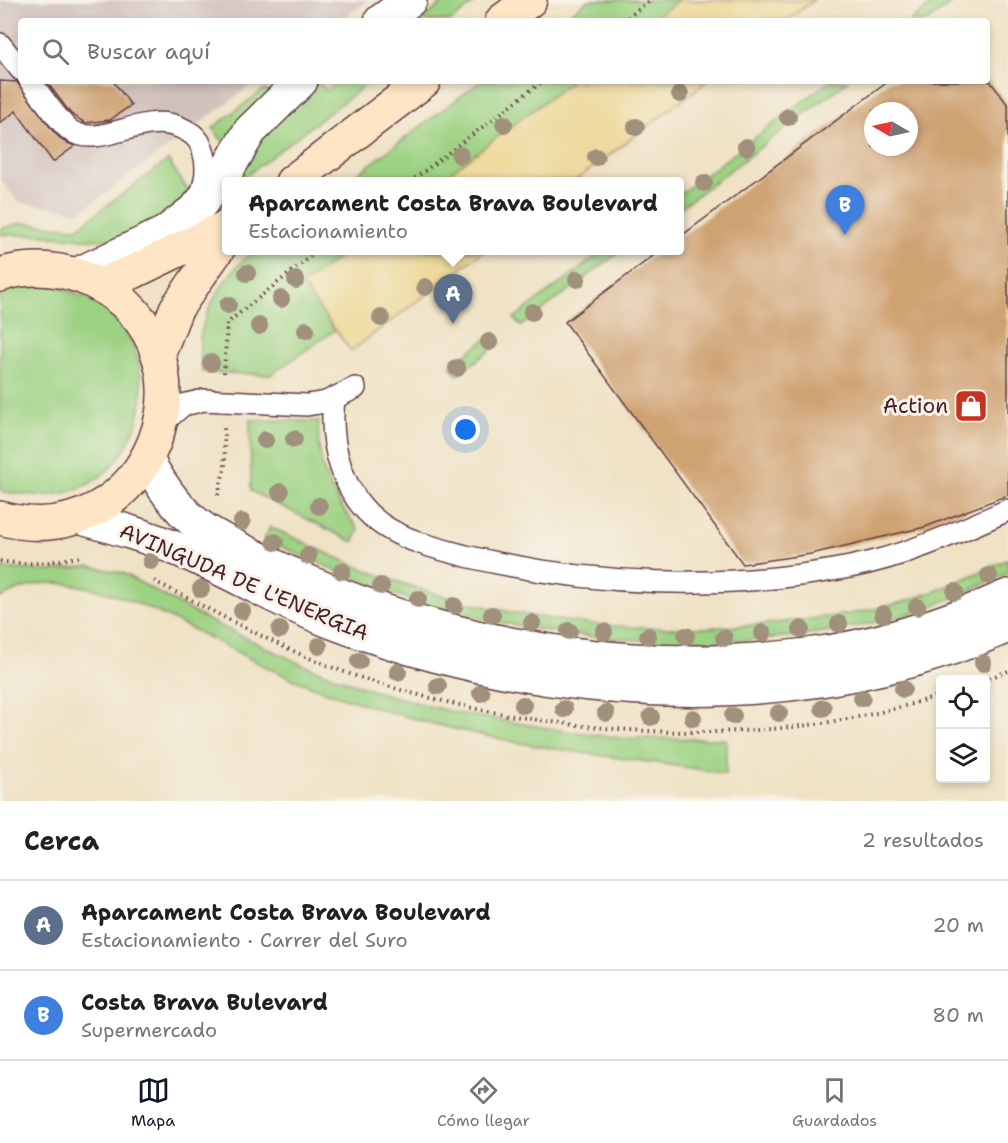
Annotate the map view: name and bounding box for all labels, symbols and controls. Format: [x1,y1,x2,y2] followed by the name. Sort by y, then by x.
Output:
[18,18,990,84] search box
[39,35,72,68] icon: search
[87,37,210,66] text: Buscar aquí
[864,102,918,156] north arrow
[222,177,684,255] popup
[826,186,864,235] pin: B
[248,189,658,218] text: Aparcament Costa Brava Boulevard
[248,218,408,244] text: Estacionamiento
[434,274,472,324] pin: A
[953,388,989,424] shop icon: Action
[883,392,948,420] place label: Action
[451,415,480,444] your location
[115,517,373,647] street label: AVINGUDA DE L'ENERGIA
[936,675,990,783] map controls
[936,675,990,729] button: locate
[936,729,990,783] button: layers
[24,823,99,858] text: Cerca
[862,827,984,853] text: 2 resultados
[81,898,491,927] text: Aparcament Costa Brava Boulevard
[36,912,51,938] text: A
[933,912,984,938] text: 20 m
[81,927,408,953] text: Estacionamiento · Carrer del Suro
[81,988,328,1017] text: Costa Brava Bulevard
[37,1002,50,1028] text: B
[932,1002,984,1028] text: 80 m
[81,1017,217,1043] text: Supermercado
[131,1074,175,1131] tab: Mapa
[437,1074,530,1131] tab: Cómo llegar
[792,1074,877,1131] tab: Guardados

